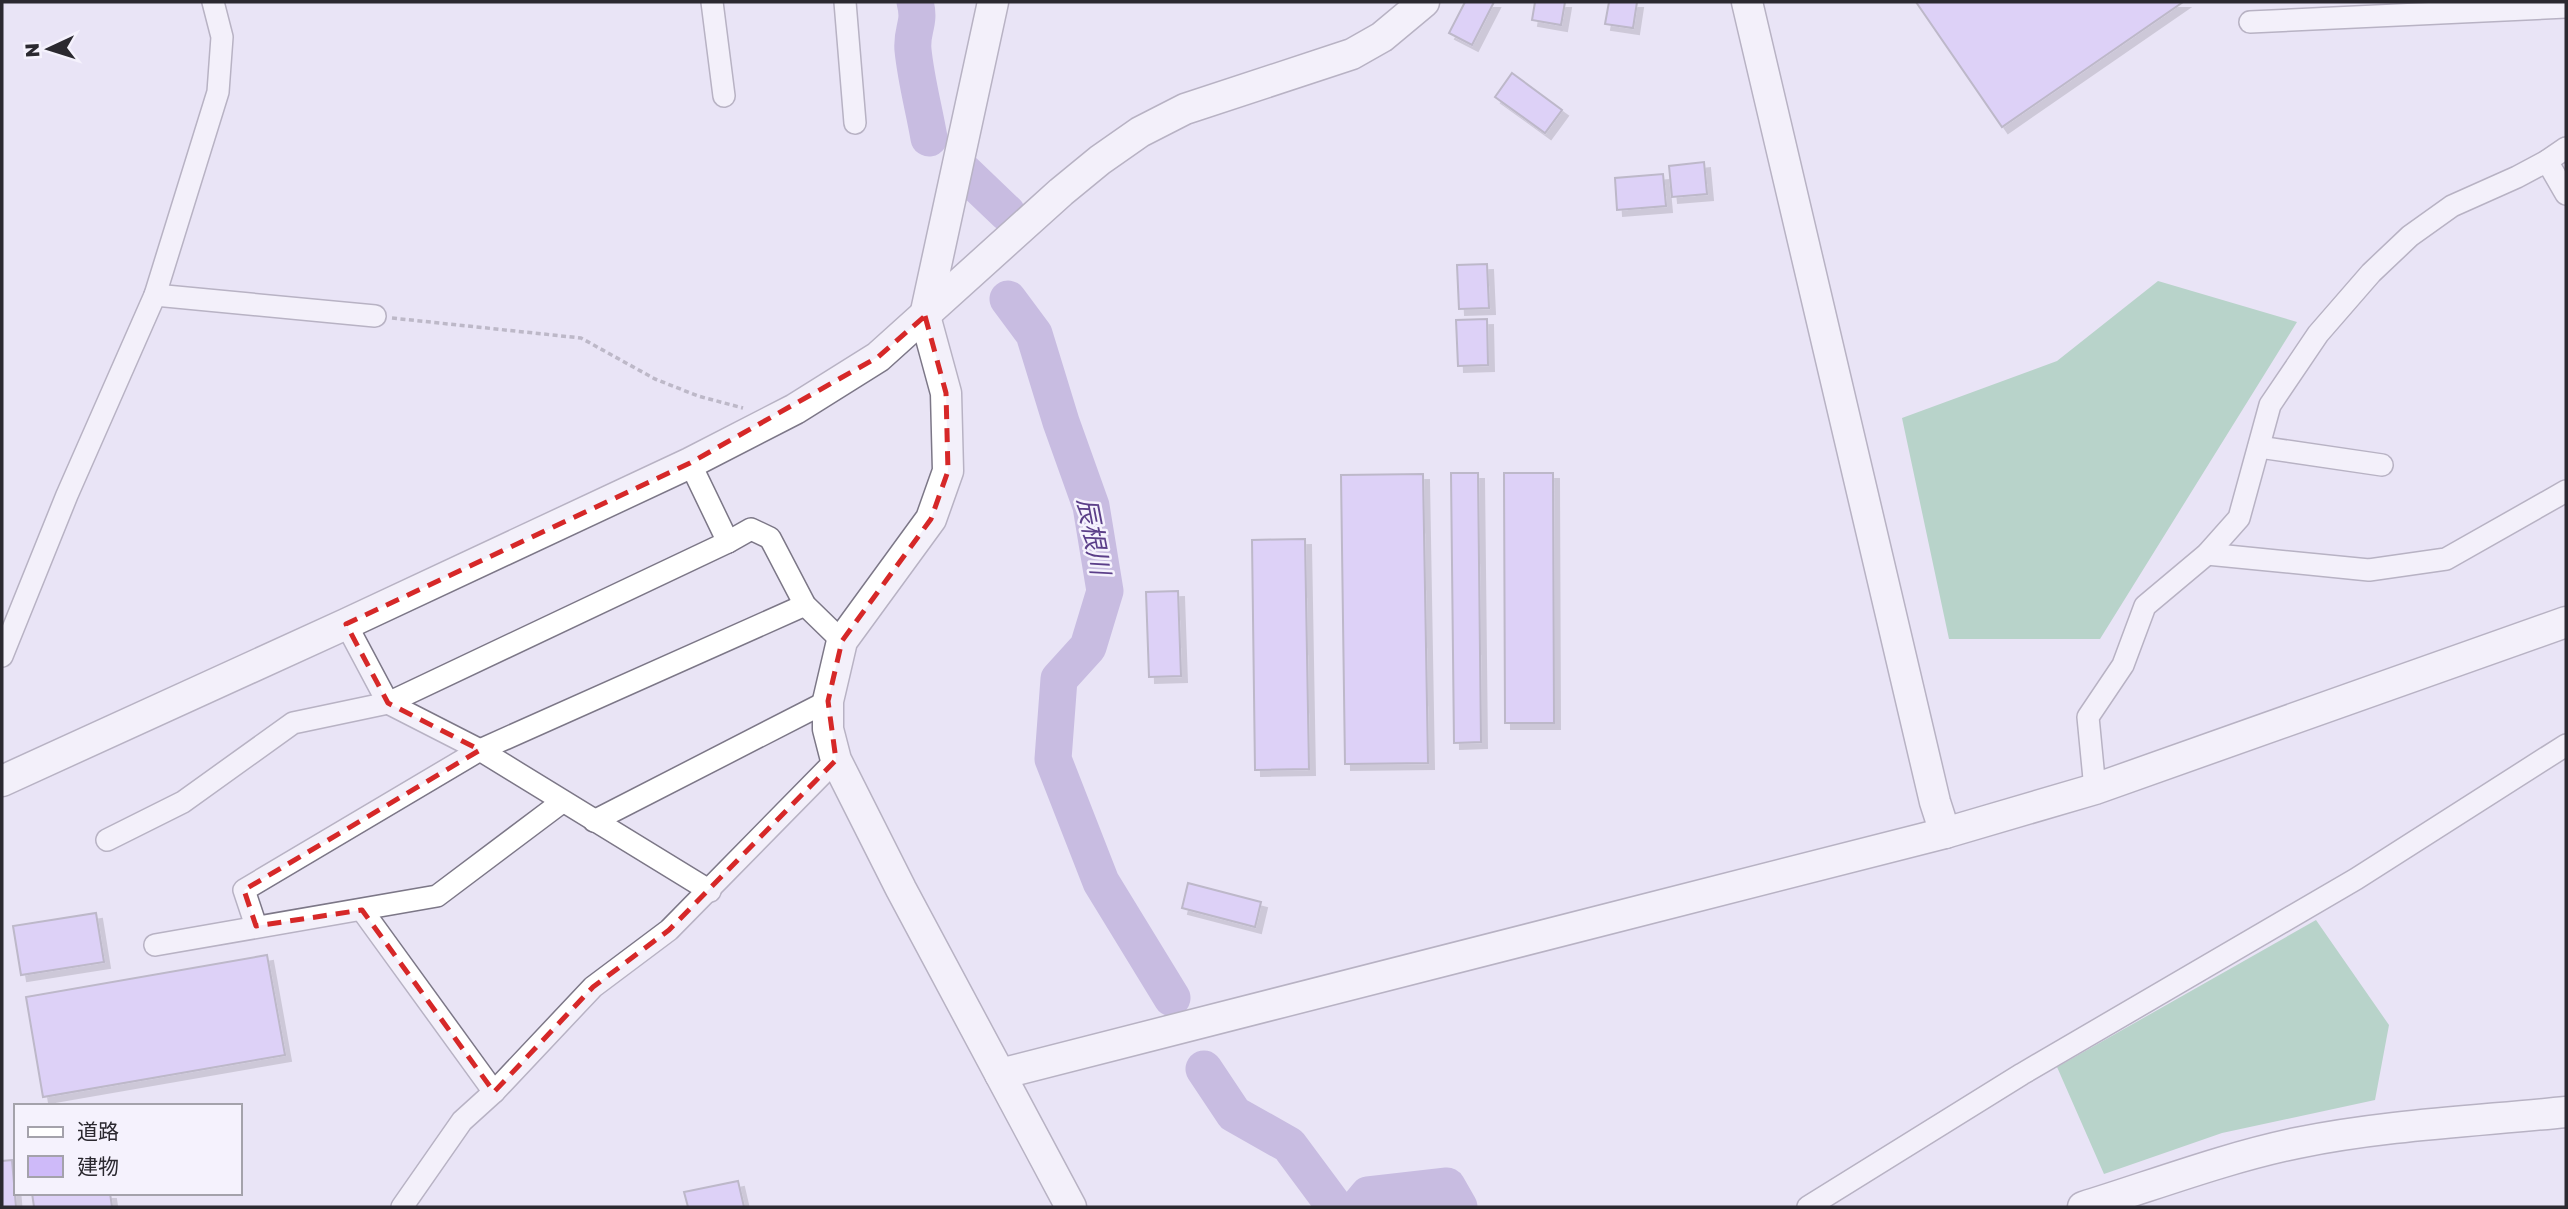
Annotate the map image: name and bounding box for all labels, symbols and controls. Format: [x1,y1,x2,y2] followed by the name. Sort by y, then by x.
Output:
[14,14,84,84] north arrow
[20,42,44,58] text: N
[1071,495,1117,580] water label: 辰根川
[14,1104,242,1195] legend
[77,1118,119,1144] text: 道路
[77,1153,119,1179] text: 建物

